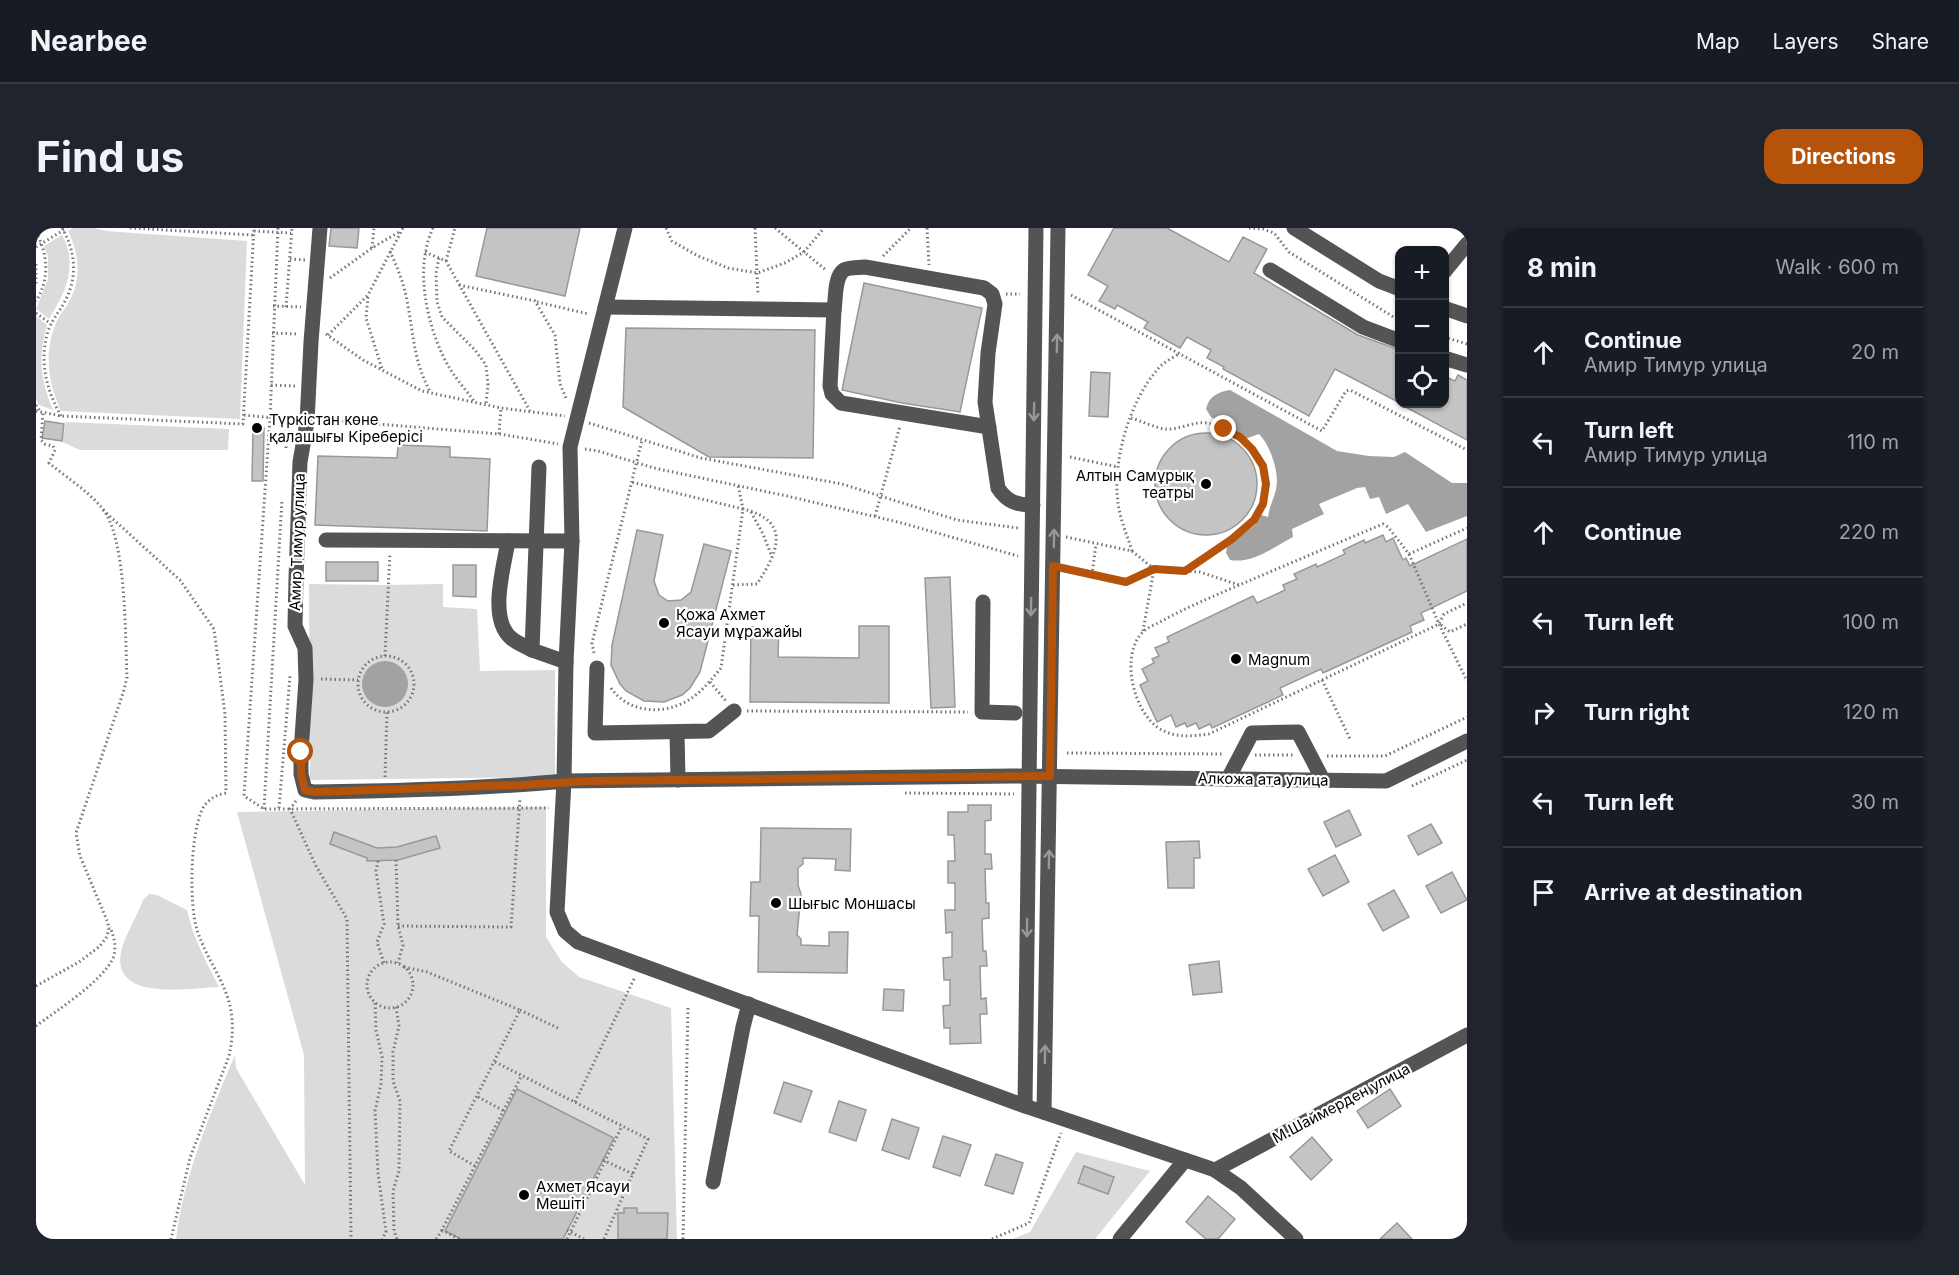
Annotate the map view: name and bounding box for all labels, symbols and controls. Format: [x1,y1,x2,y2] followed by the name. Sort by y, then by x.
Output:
[30,24,147,58] text: Nearbee
[1696,29,1740,54] text: Map
[1773,29,1839,54] text: Layers
[1872,29,1929,54] text: Share
[1764,129,1923,184] button: Directions
[36,131,184,182] text: Find us
[1395,246,1449,408] map controls
[1395,246,1449,300] button: +
[1527,252,1597,283] text: 8 min
[1775,255,1899,279] text: Walk · 600 m
[1395,300,1449,354] button: −
[1584,327,1682,353] text: Continue
[1051,333,1062,353] one-way arrow
[1527,336,1560,369] icon: ahead
[1851,340,1899,364] text: 20 m
[1584,353,1768,377] text: Амир Тимур улица
[1395,354,1449,408] button: locate
[1028,402,1040,422] one-way arrow
[269,410,423,446] place label: Түркістан көне қалашығы Кіреберісі
[1210,415,1236,441] route end
[1584,417,1674,443] text: Turn left
[250,421,264,435] marker: Түркістан көне қалашығы Кіреберісі
[1527,426,1560,459] icon: left
[1847,430,1899,454] text: 110 m
[1584,443,1768,467] text: Амир Тимур улица
[1076,466,1195,502] place label: Алтын Самұрық театры
[285,473,309,611] street label: Амир Тимур улица
[1199,477,1213,491] marker: Алтын Самұрық театры
[1527,516,1560,549] icon: ahead
[1584,519,1682,545] text: Continue
[1839,520,1899,544] text: 220 m
[1048,528,1059,548] one-way arrow
[1026,597,1037,617] one-way arrow
[676,605,802,641] place label: Қожа Ахмет Ясауи мұражайы
[1527,606,1560,639] icon: left
[1584,609,1674,635] text: Turn left
[1842,610,1899,634] text: 100 m
[657,616,671,630] marker: Қожа Ахмет Ясауи мұражайы
[1248,650,1310,669] place label: Magnum
[1229,652,1243,666] marker: Magnum
[1527,696,1560,729] icon: right
[1584,699,1690,725] text: Turn right
[1843,700,1899,724] text: 120 m
[287,738,313,764] route start
[1197,768,1329,790] street label: Алкожа ата улица
[1527,786,1560,819] icon: left
[1584,789,1674,815] text: Turn left
[1851,790,1899,814] text: 30 m
[1043,849,1054,869] one-way arrow
[1527,876,1560,909] icon: arrive
[1584,879,1803,905] text: Arrive at destination
[788,894,916,913] place label: Шығыс Моншасы
[769,896,783,910] marker: Шығыс Моншасы
[1022,918,1033,938] one-way arrow
[1039,1044,1051,1064] one-way arrow
[1269,1059,1413,1147] street label: М.Шаймерден улица
[536,1177,630,1213] place label: Ахмет Ясауи Мешіті
[517,1188,531,1202] marker: Ахмет Ясауи Мешіті

